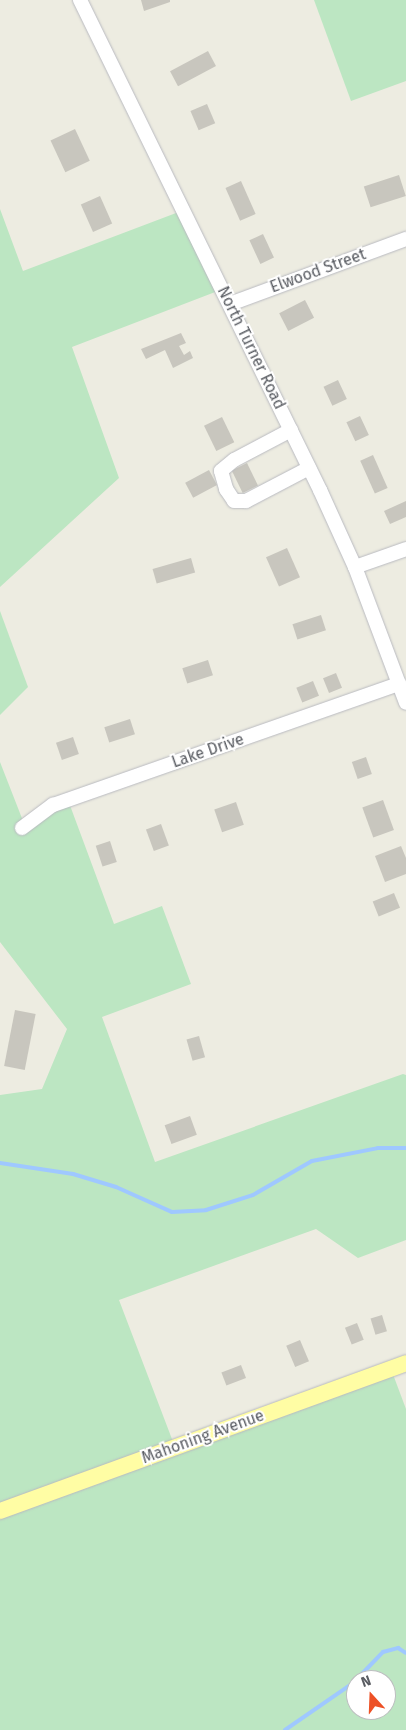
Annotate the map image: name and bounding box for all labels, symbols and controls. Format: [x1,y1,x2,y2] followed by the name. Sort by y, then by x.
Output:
[267,245,369,297] street label: Elwood Street
[213,283,289,413] street label: North Turner Road
[169,730,247,772] street label: Lake Drive
[139,1406,267,1468] street label: Mahoning Avenue
[346,1670,396,1720] north arrow
[359,1672,373,1691] text: N

